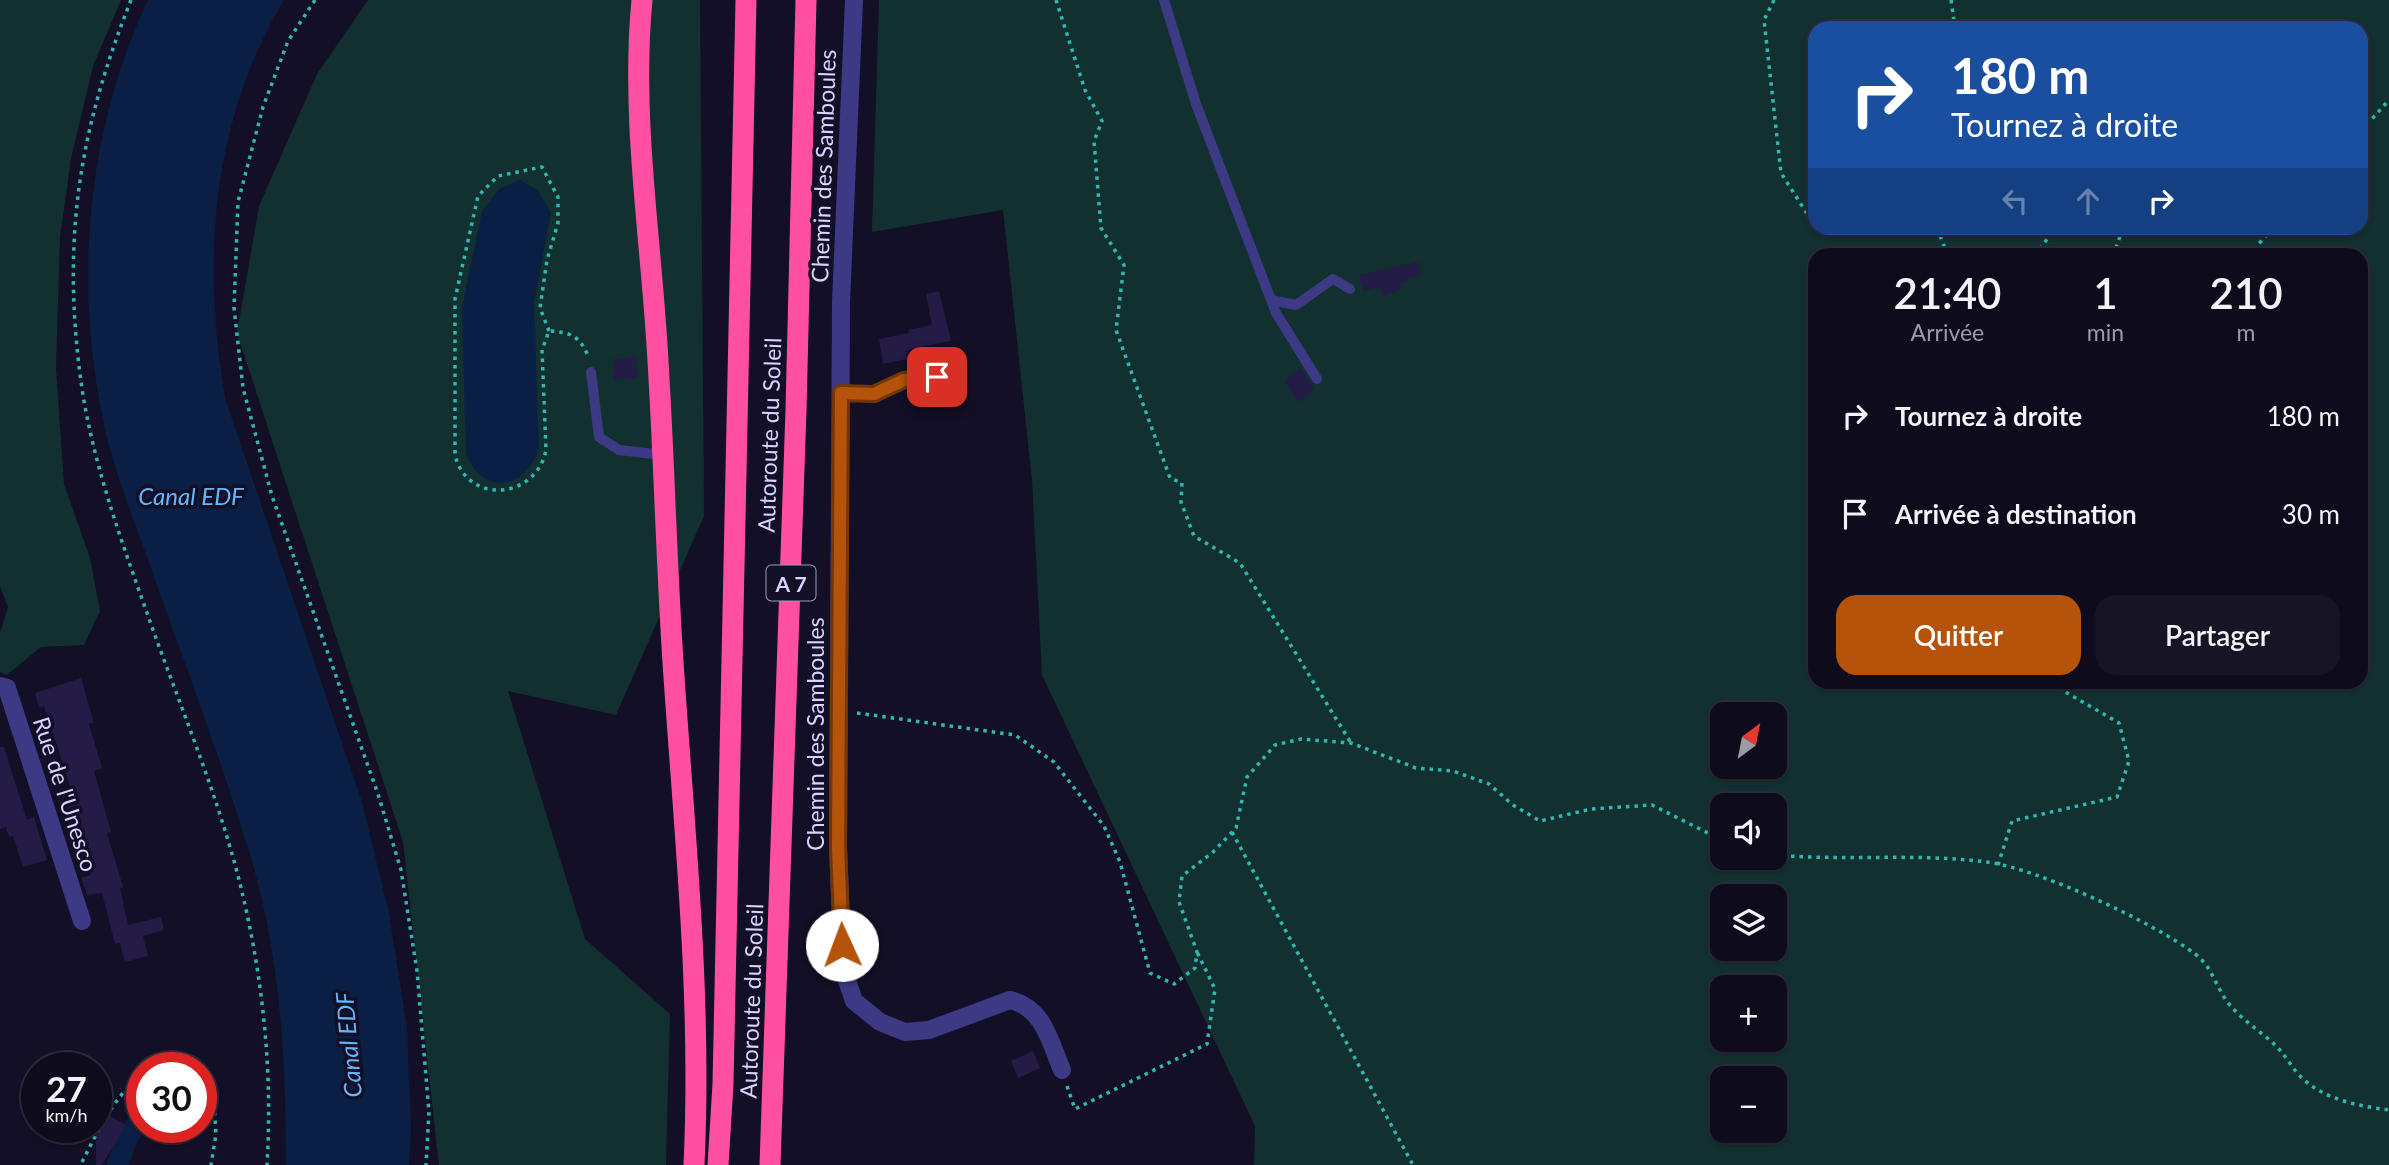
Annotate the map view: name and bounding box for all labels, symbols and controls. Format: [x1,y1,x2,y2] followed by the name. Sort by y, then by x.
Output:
[1951,46,2089,104] text: 180 m
[805,49,841,283] street label: Chemin des Samboules
[1836,49,1927,140] icon: right
[1951,105,2178,144] text: Tournez à droite
[1996,182,2034,220] icon: left
[2069,182,2107,220] icon: ahead
[2142,182,2180,220] icon: right
[1893,268,2001,318] text: 21:40
[2093,268,2118,318] text: 1
[2210,268,2283,318] text: 210
[1911,318,1984,346] text: Arrivée
[2087,318,2124,346] text: min
[2237,318,2256,346] text: m
[752,337,786,533] street label: Autoroute du Soleil
[907,347,967,407] pin
[918,358,956,396] icon: arrive
[1836,397,1874,435] icon: right
[1895,400,2082,432] text: Tournez à droite
[2267,400,2340,432] text: 180 m
[138,481,245,510] water label: Canal EDF
[1836,495,1874,533] icon: arrive
[1895,498,2137,530] text: Arrivée à destination
[2282,498,2340,530] text: 30 m
[766,566,816,600] road number: A 7
[1836,595,2081,675] button: Quitter
[2095,595,2340,675] button: Partager
[801,617,829,851] street label: Chemin des Samboules
[1710,702,1787,779] north arrow
[1710,702,1787,1143] map controls
[28,713,104,875] street label: Rue de l'Unesco
[1710,793,1787,870] button: sound
[1710,884,1787,961] button: layers
[734,903,768,1099] street label: Autoroute du Soleil
[805,908,879,982] position arrow
[1710,975,1787,1052] button: +
[329,990,367,1099] water label: Canal EDF
[126,1052,217,1143] speed limit sign: 30
[1710,1066,1787,1143] button: −
[46,1067,87,1109] text: 27
[45,1104,88,1126] text: km/h

